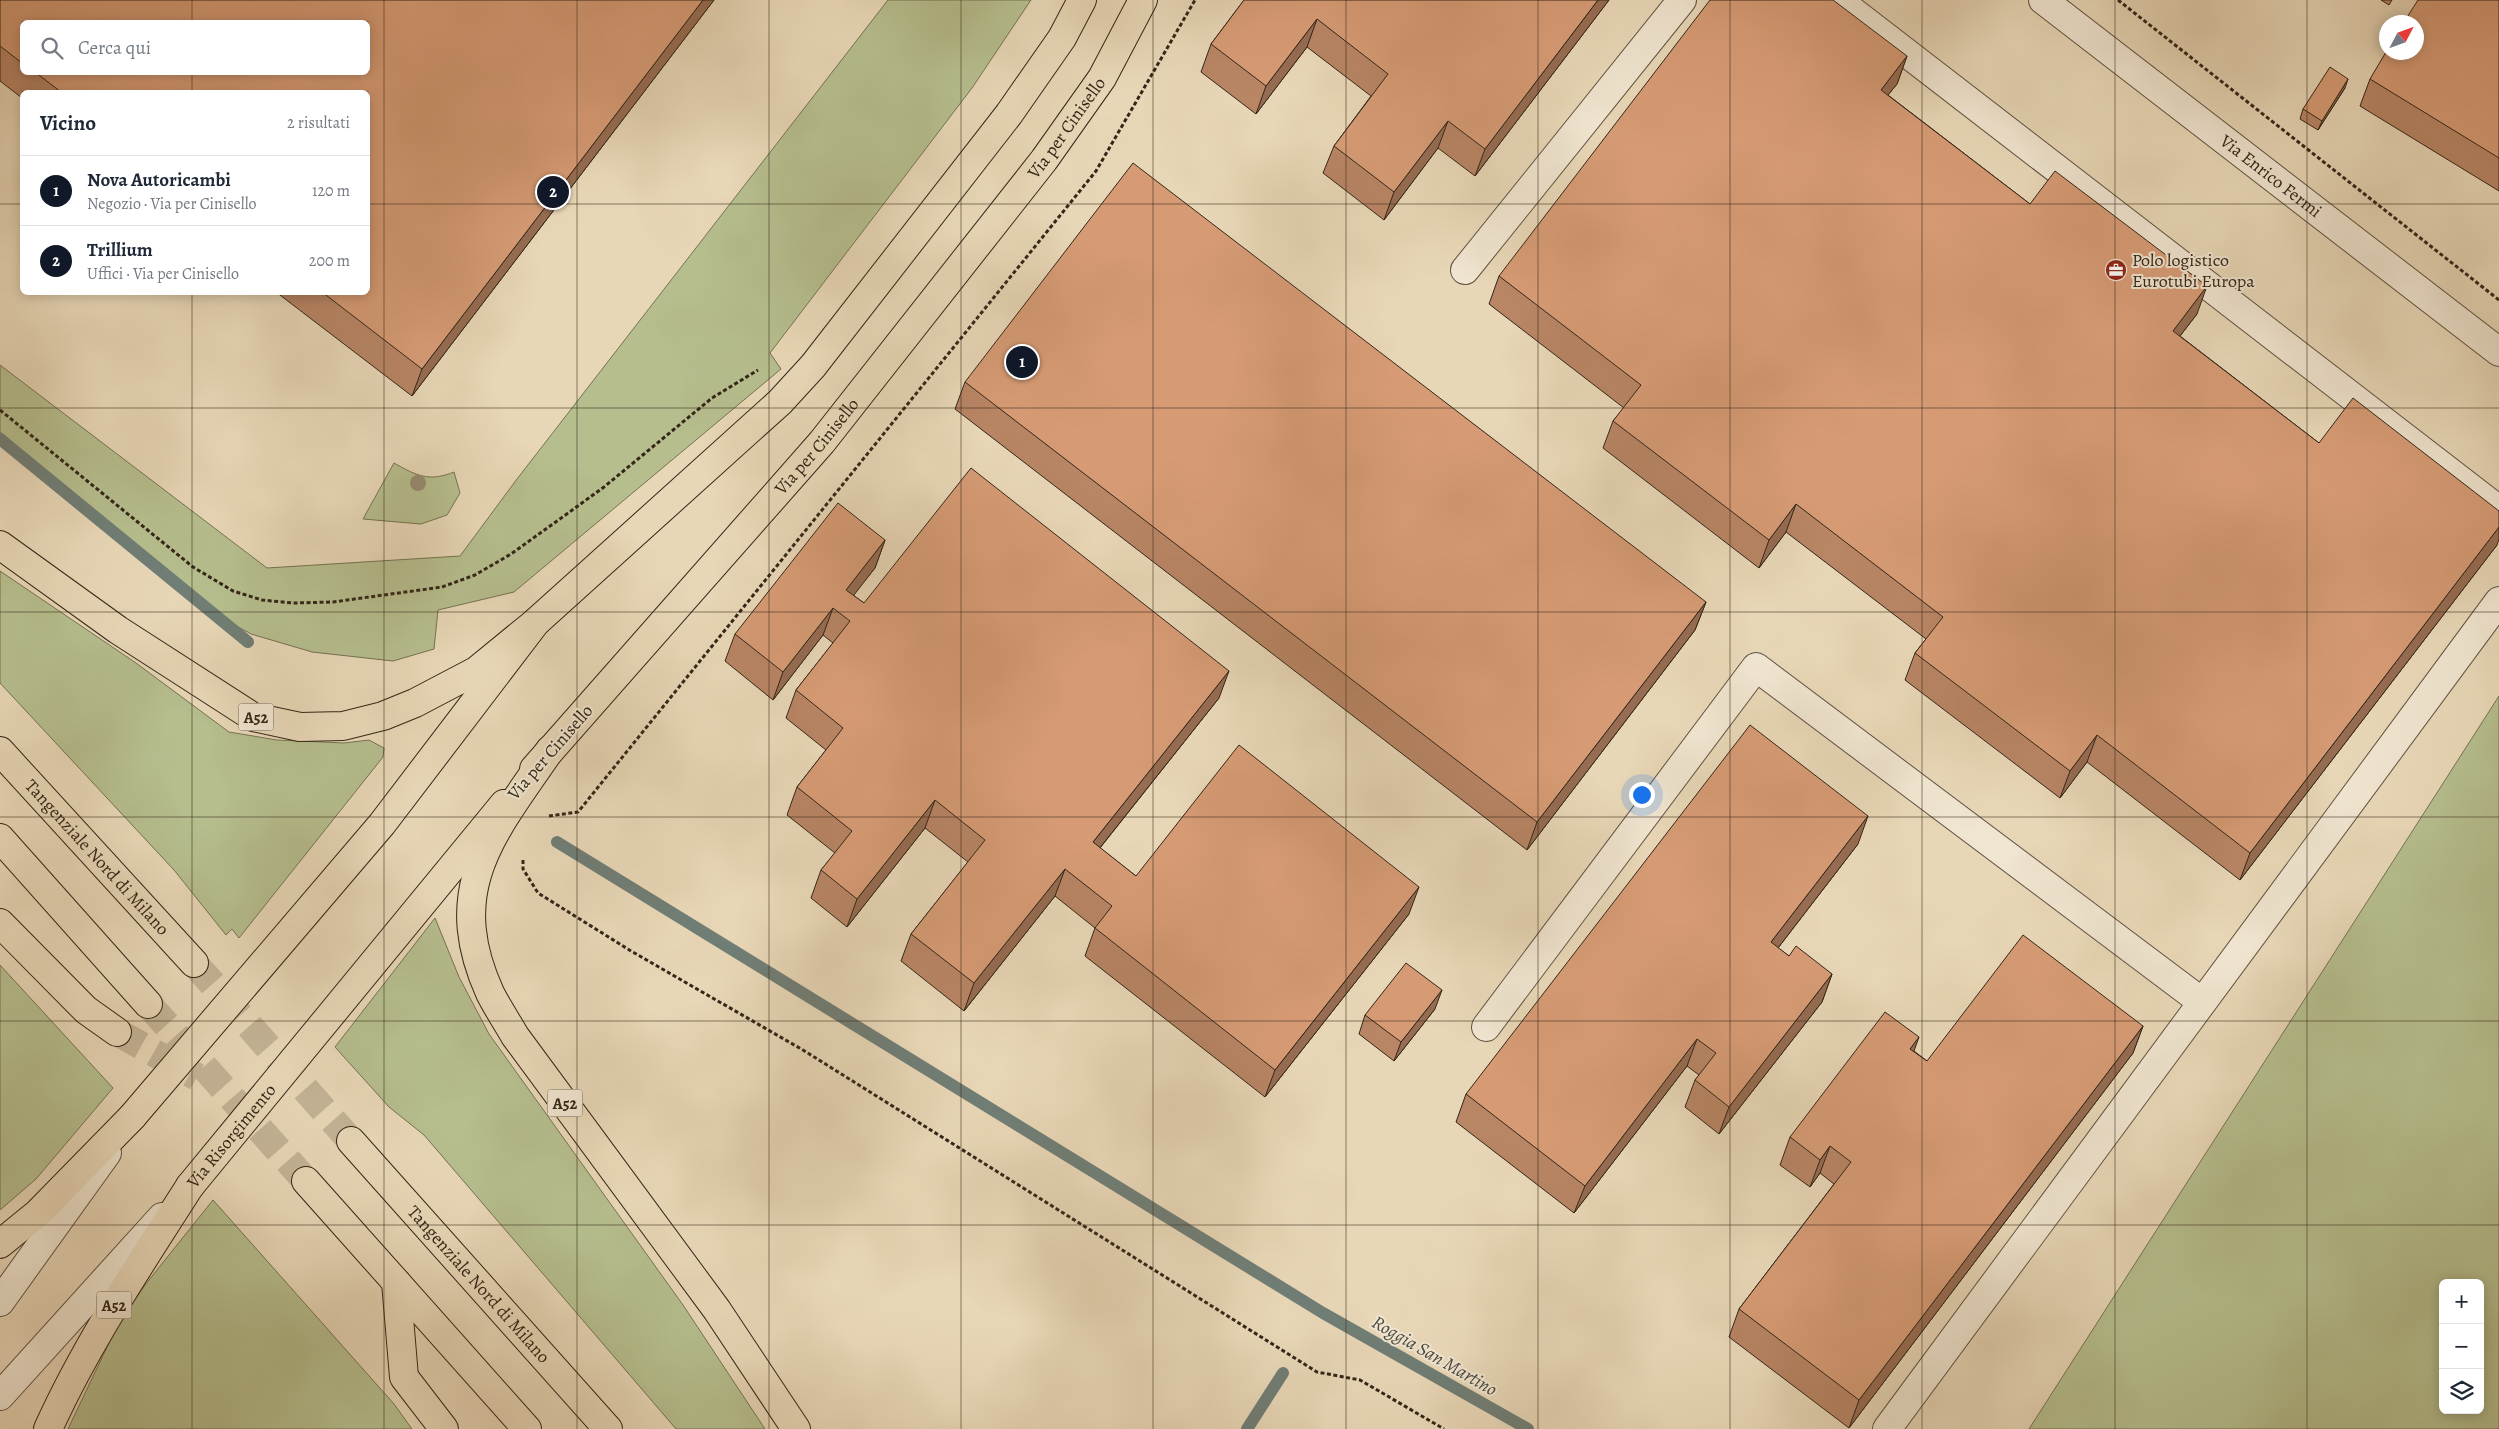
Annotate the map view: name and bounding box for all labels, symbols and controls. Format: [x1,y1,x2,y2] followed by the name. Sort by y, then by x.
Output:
[2379,15,2424,60] north arrow
[20,20,370,75] search box
[38,34,66,62] icon: search
[78,35,151,61] text: Cerca qui
[1021,72,1111,184] street label: Via per Cinisello
[40,109,96,137] text: Vicino
[287,112,350,134] text: 2 risultati
[2214,128,2327,223] street label: Via Enrico Fermi
[87,167,231,193] text: Nova Autoricambi
[537,173,569,211] pin: 2
[53,180,59,202] text: 1
[312,180,350,202] text: 120 m
[87,193,257,215] text: Negozio · Via per Cinisello
[87,237,153,263] text: Trillium
[2132,248,2255,293] place label: Polo logistico Eurotubi Europa
[52,250,60,272] text: 2
[309,250,350,272] text: 200 m
[2104,258,2128,282] office icon: Polo logistico Eurotubi Europa
[87,263,239,285] text: Uffici · Via per Cinisello
[1006,343,1038,381] pin: 1
[768,393,864,501] street label: Via per Cinisello
[501,699,598,806] street label: Via per Cinisello
[238,704,274,730] road number: A52
[20,774,175,940] street label: Tangenziale Nord di Milano
[1629,782,1655,808] your location
[181,1079,281,1194] street label: Via Risorgimento
[548,1090,582,1116] road number: A52
[402,1200,556,1368] street label: Tangenziale Nord di Milano
[2439,1279,2484,1414] map controls
[2439,1279,2484,1324] button: +
[96,1292,132,1318] road number: A52
[1367,1309,1502,1402] water label: Roggia San Martino
[2439,1324,2484,1369] button: −
[2439,1369,2484,1414] button: layers

